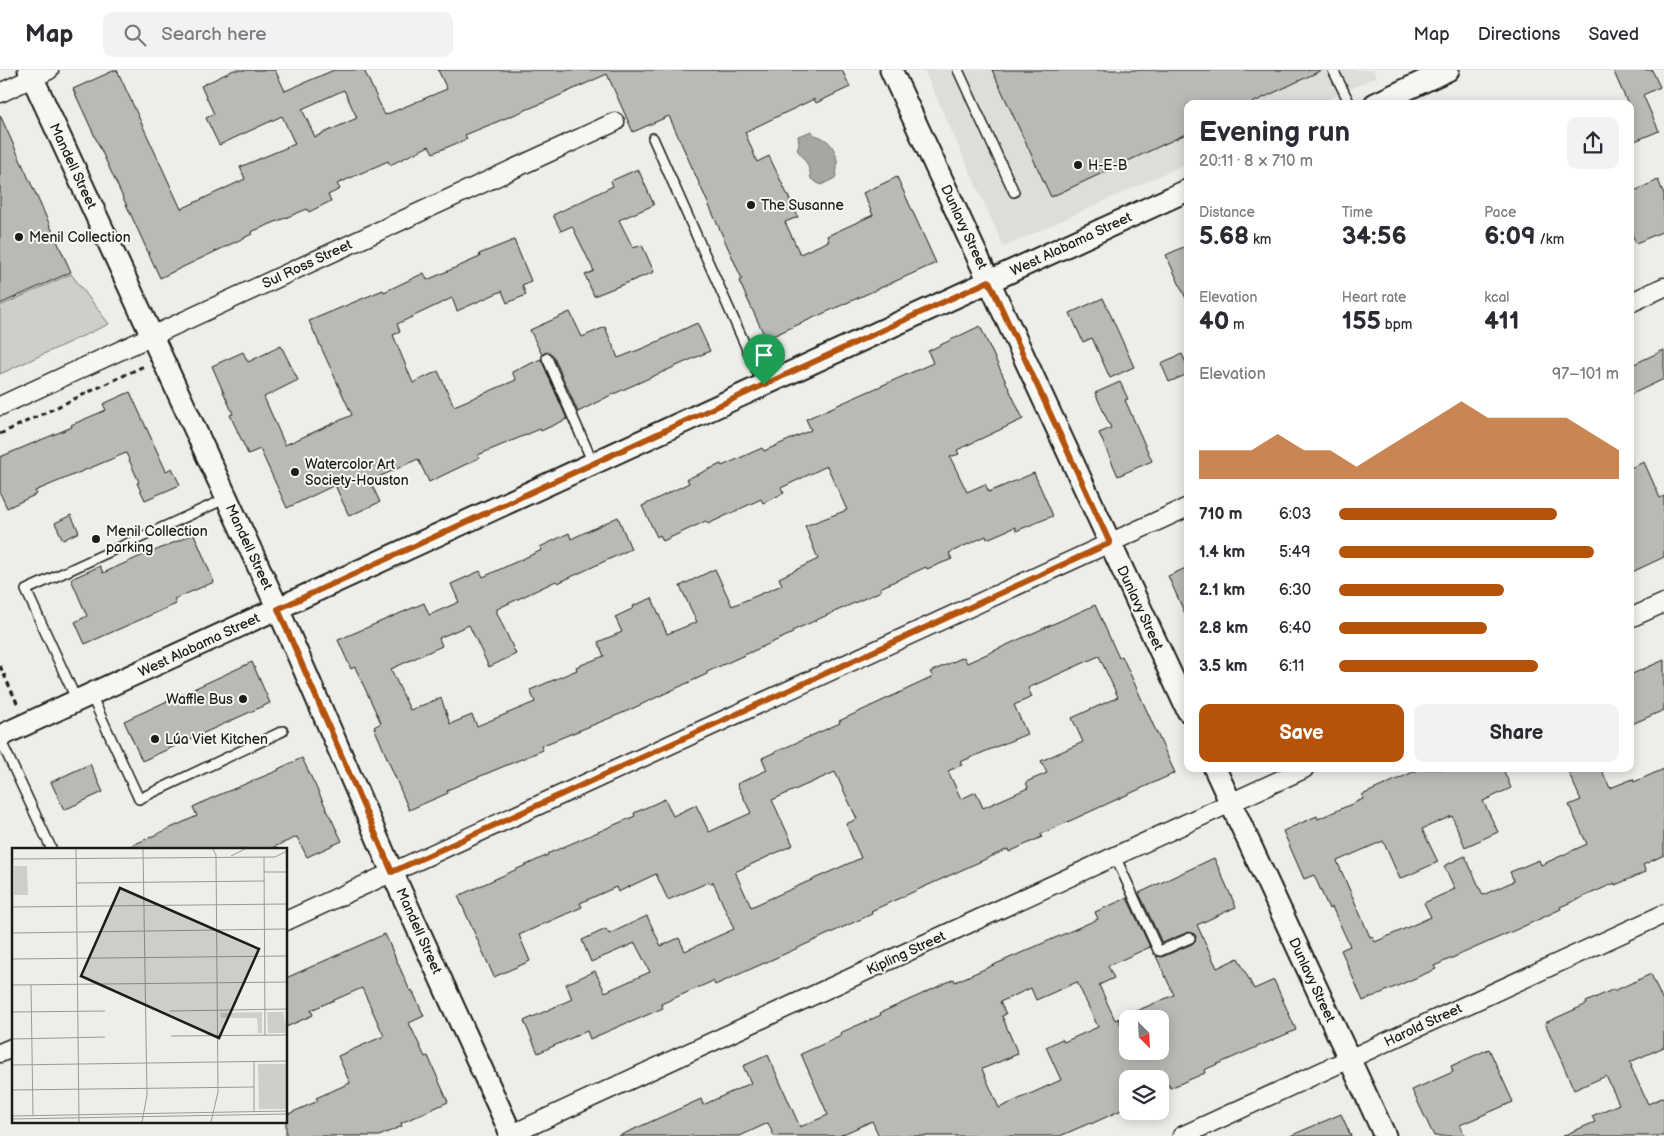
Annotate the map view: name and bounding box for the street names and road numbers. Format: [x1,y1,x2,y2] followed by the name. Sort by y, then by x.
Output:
[46,121,101,212] street label: Mandell Street
[937,182,991,273] street label: Dunlavy Street
[1008,208,1135,280] street label: West Alabama Street
[260,236,355,292] street label: Sul Ross Street
[222,502,277,593] street label: Mandell Street
[1113,563,1167,654] street label: Dunlavy Street
[136,609,263,681] street label: West Alabama Street
[392,885,446,977] street label: Mandell Street
[864,927,949,979] street label: Kipling Street
[1285,935,1339,1026] street label: Dunlavy Street
[1381,999,1465,1050] street label: Harold Street

